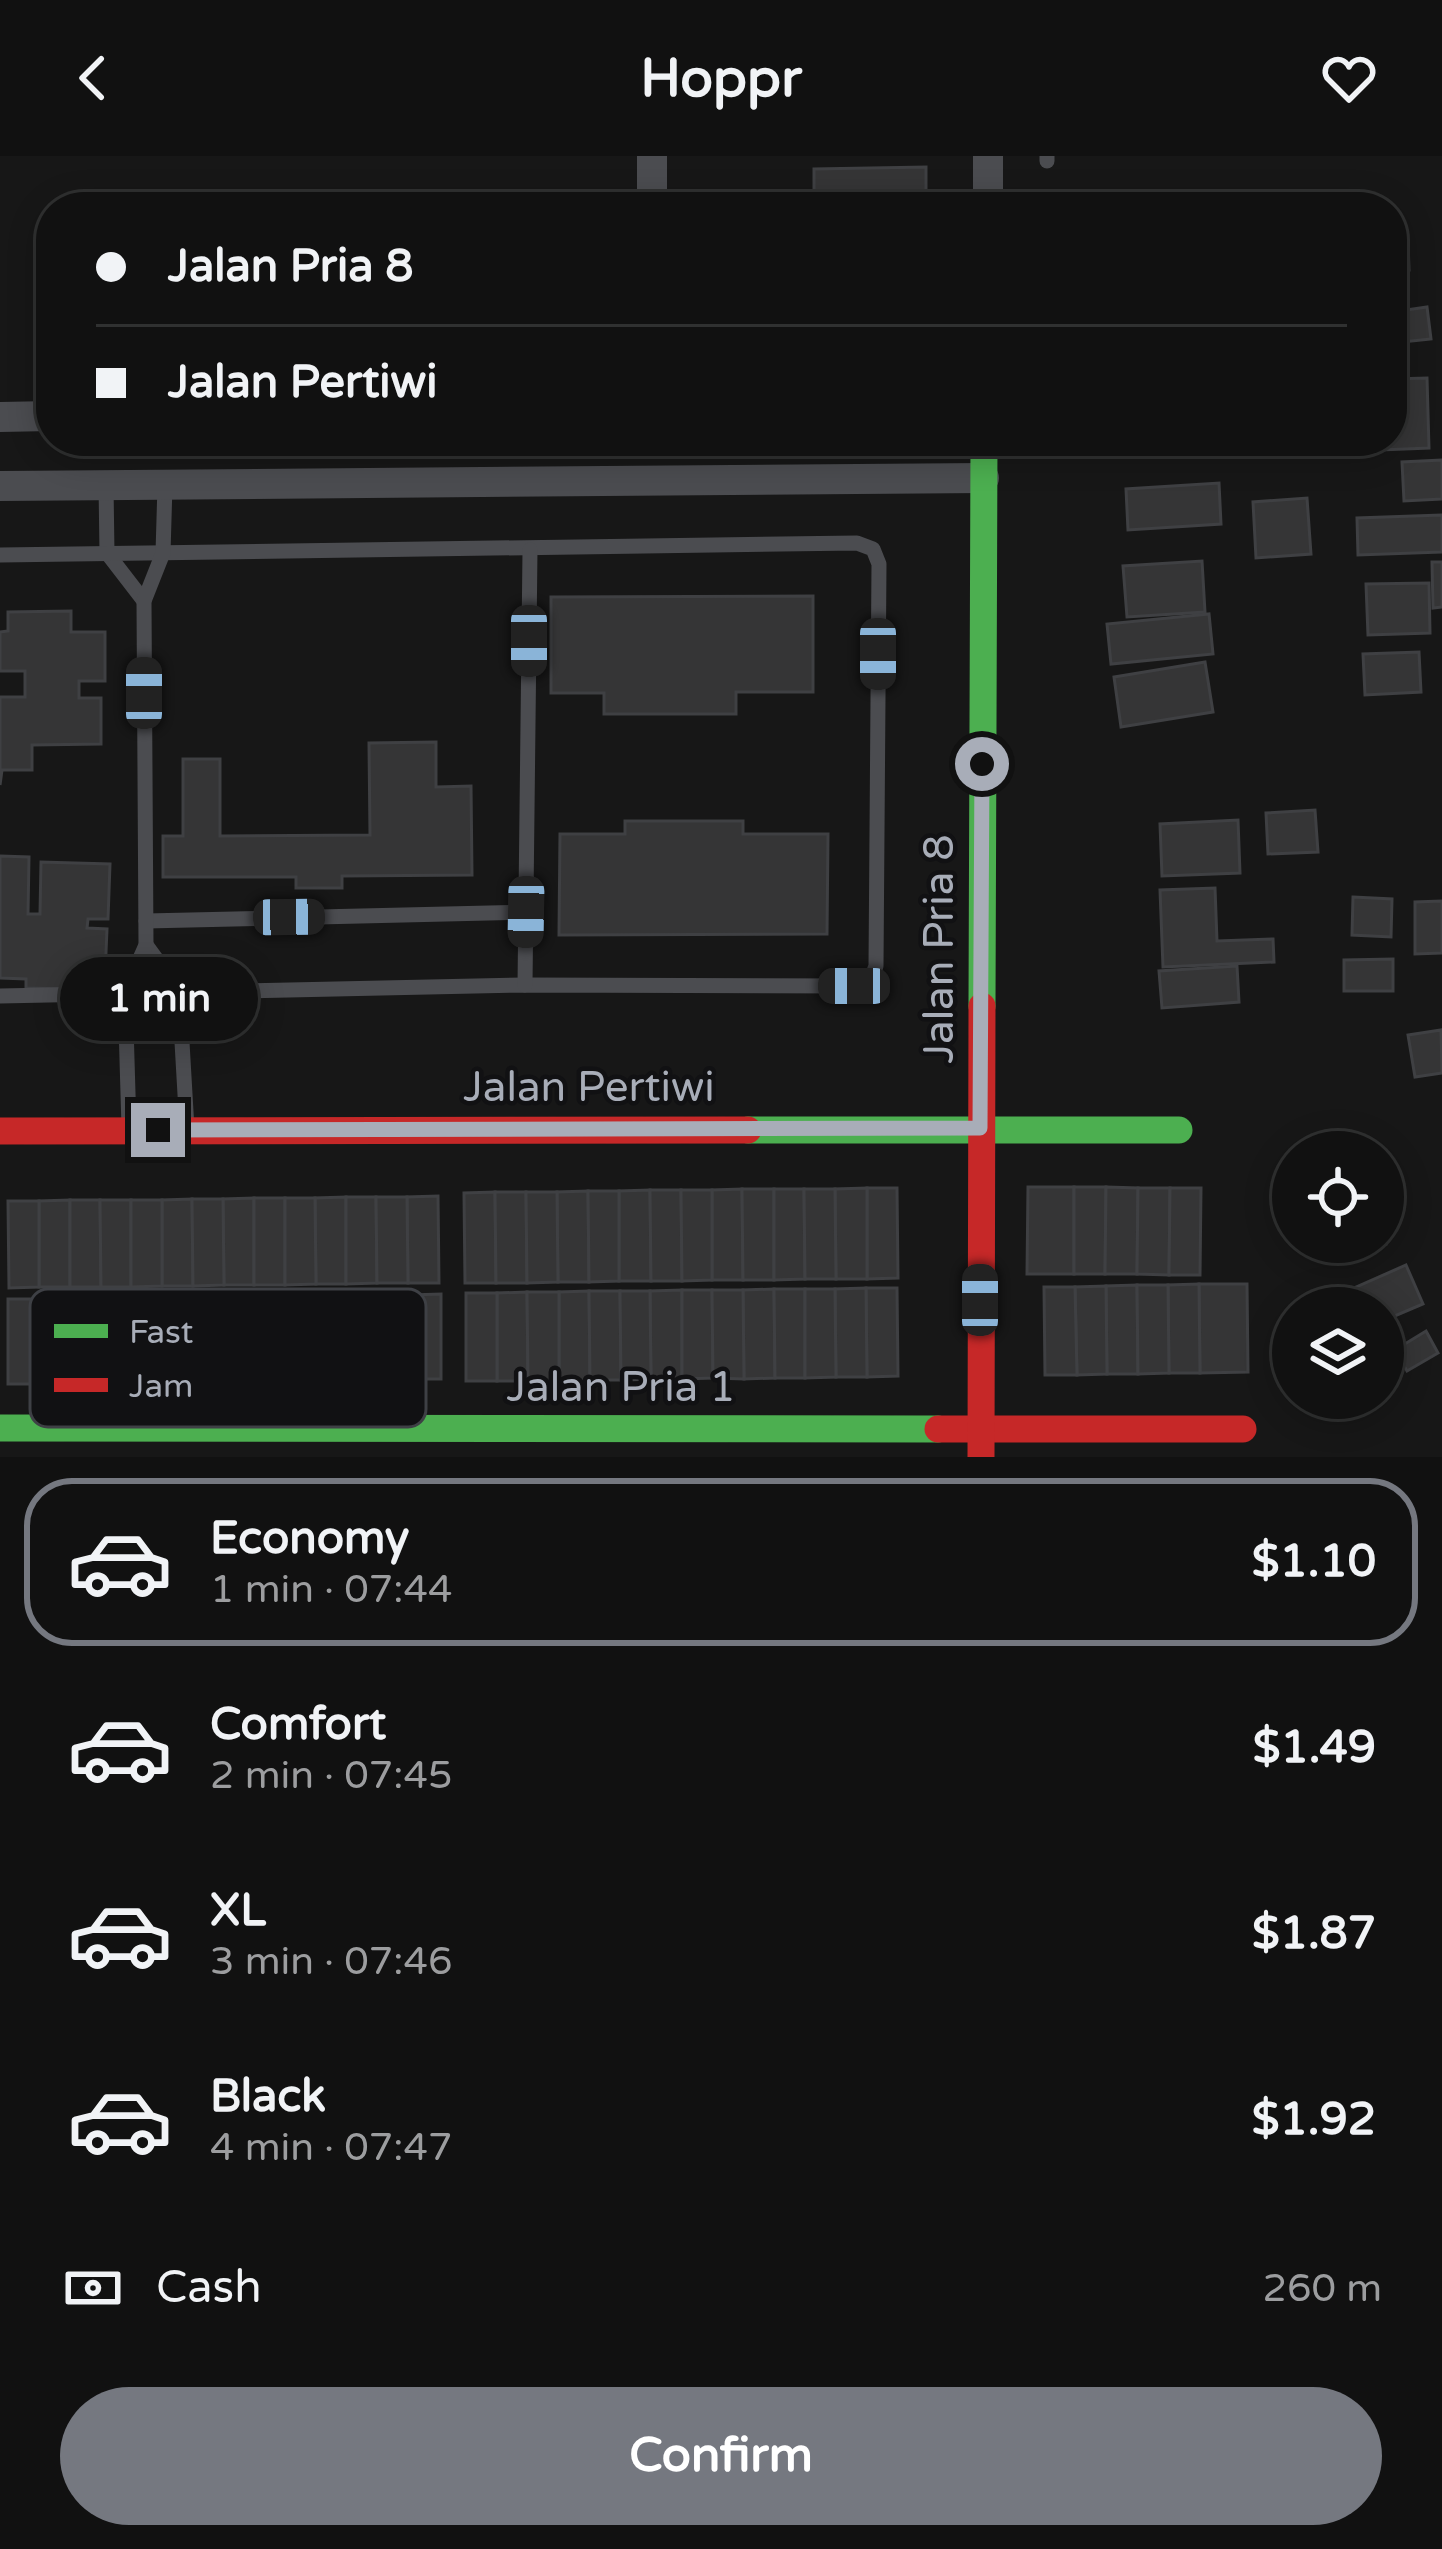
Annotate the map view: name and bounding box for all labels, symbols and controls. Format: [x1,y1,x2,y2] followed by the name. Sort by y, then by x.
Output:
[60,45,126,111] icon: back
[1316,45,1382,111] icon: heart
[640,46,802,111] text: Hoppr
[168,240,413,294] text: Jalan Pria 8
[168,356,437,410] text: Jalan Pertiwi
[511,605,547,677] car
[860,618,896,690] car
[126,657,162,729] car
[955,737,1009,791] route start
[914,834,965,1064] street label: Jalan Pria 8
[507,876,545,948] car
[253,898,325,936] car
[59,956,257,1040] callout: 1 min
[818,968,890,1004] car
[107,975,211,1022] text: 1 min
[463,1062,715,1113] street label: Jalan Pertiwi
[131,1103,185,1157] route end
[1272,1131,1404,1419] map controls
[1272,1131,1404,1263] button: locate
[962,1264,998,1336] car
[1272,1287,1404,1419] button: layers
[30,1289,426,1427] legend
[129,1313,193,1352] text: Fast
[506,1362,736,1413] street label: Jalan Pria 1
[129,1367,193,1406] text: Jam
[66,1508,174,1616] icon: car
[210,1512,409,1566] text: Economy
[1252,1535,1376,1589] text: $1.10
[210,1566,452,1613] text: 1 min · 07:44
[66,1694,174,1802] icon: car
[210,1698,386,1752] text: Comfort
[1253,1721,1376,1775] text: $1.49
[210,1752,452,1799] text: 2 min · 07:45
[66,1880,174,1988] icon: car
[210,1884,266,1938] text: XL
[1252,1907,1376,1961] text: $1.87
[210,1938,452,1985] text: 3 min · 07:46
[66,2066,174,2174] icon: car
[210,2070,326,2124] text: Black
[1252,2093,1376,2147] text: $1.92
[210,2124,452,2171] text: 4 min · 07:47
[60,2255,126,2321] icon: cash
[156,2261,262,2315] text: Cash
[1263,2265,1382,2312] text: 260 m
[60,2387,1382,2525] button: Confirm

